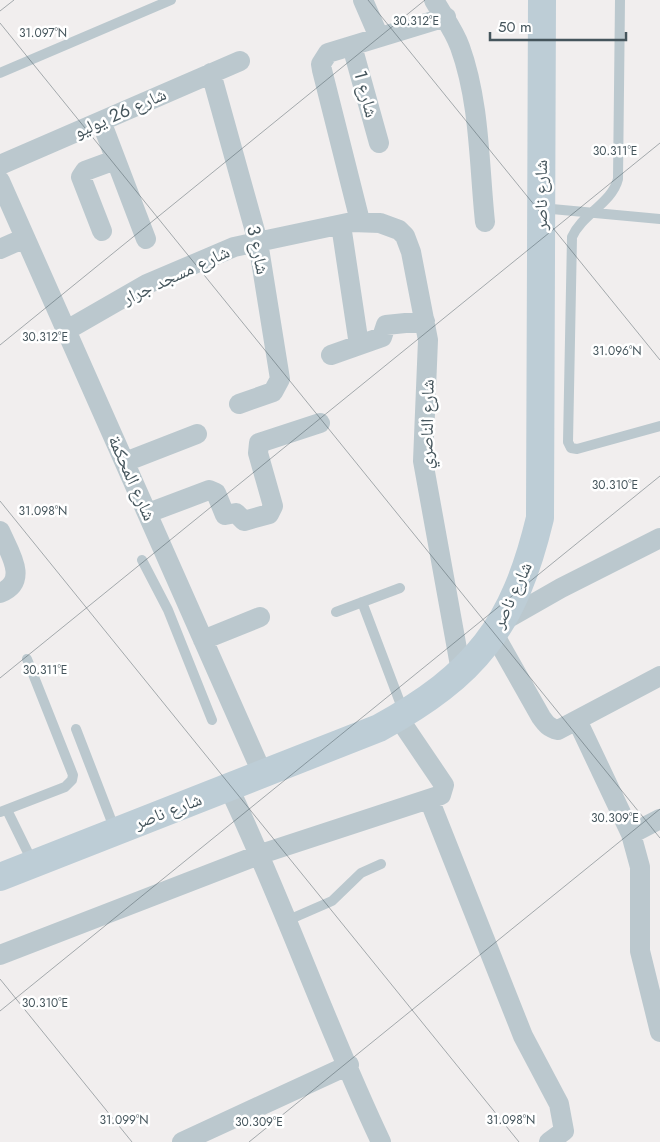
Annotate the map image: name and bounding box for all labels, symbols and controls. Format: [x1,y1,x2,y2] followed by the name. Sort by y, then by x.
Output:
[490,10,626,42] scale bar
[393,12,439,30] text: 30.312°E
[498,16,532,38] text: 50 m
[19,24,67,42] text: 31.097°N
[347,68,385,120] street label: شارع 1
[70,81,170,145] street label: شارع 26 يوليو
[593,142,637,160] text: 30.311°E
[528,160,554,231] street label: شارع ناصر
[240,223,276,277] street label: شارع 3
[117,239,234,312] street label: شارع مسجد جرار
[22,328,68,346] text: 30.312°E
[592,342,642,360] text: 31.096°N
[413,379,442,469] street label: شارع الناصري
[102,431,162,525] street label: شارع المحكمة
[592,476,638,494] text: 30.310°E
[19,502,67,520] text: 31.098°N
[485,558,539,633] street label: شارع ناصر
[23,661,67,679] text: 30.311°E
[129,786,206,836] street label: شارع ناصر
[591,809,639,827] text: 30.309°E
[22,994,68,1012] text: 30.310°E
[99,1111,149,1129] text: 31.099°N
[487,1111,535,1129] text: 31.098°N
[235,1113,283,1131] text: 30.309°E

